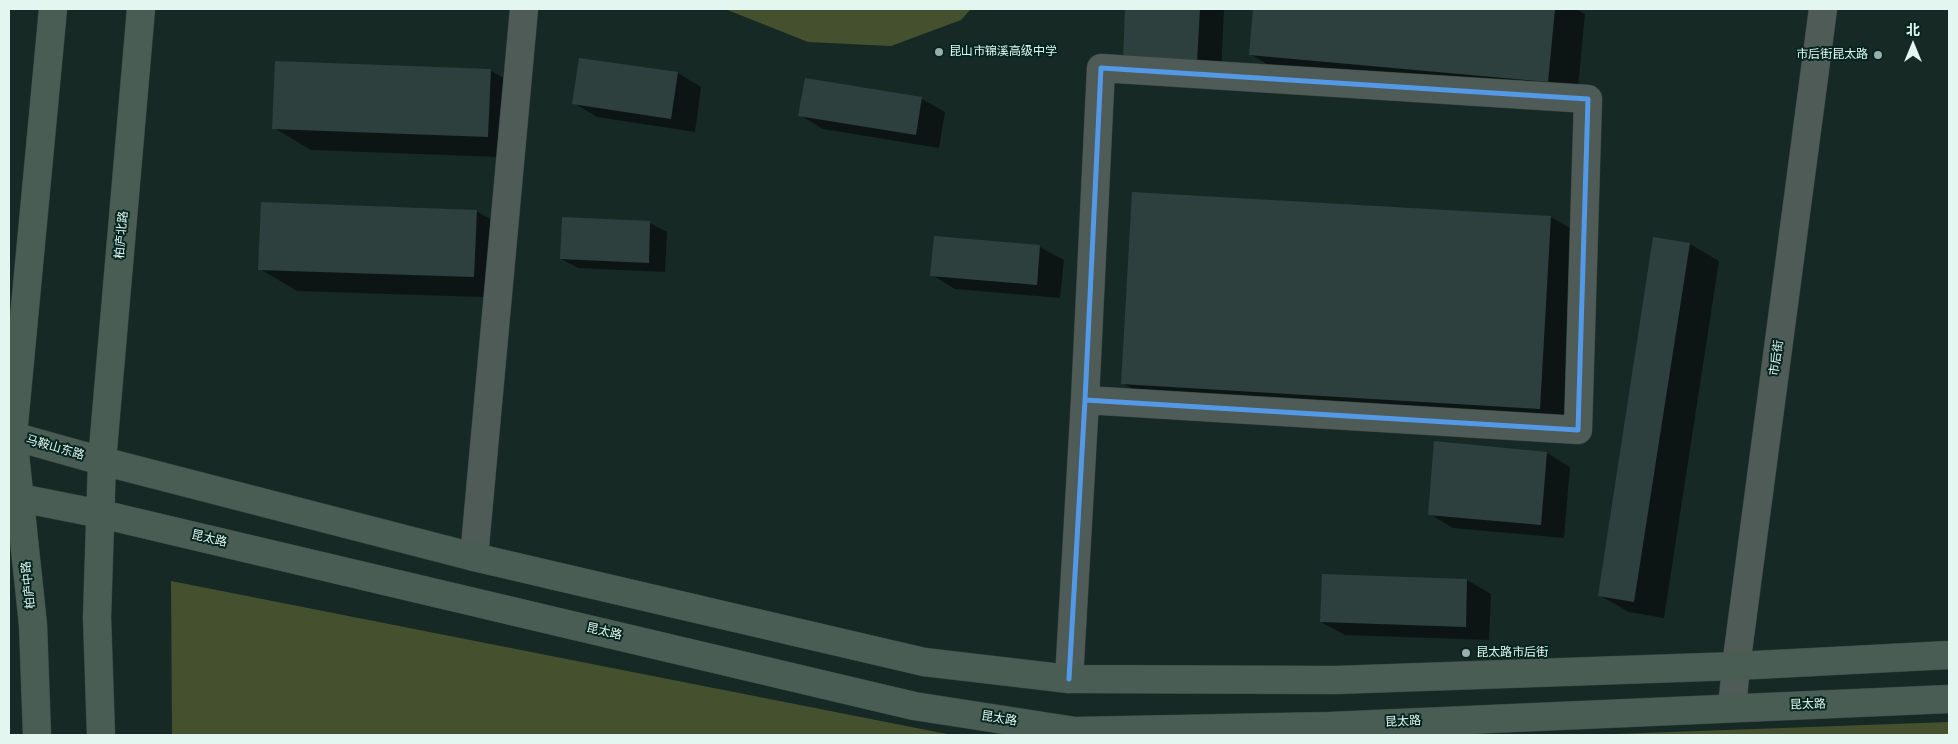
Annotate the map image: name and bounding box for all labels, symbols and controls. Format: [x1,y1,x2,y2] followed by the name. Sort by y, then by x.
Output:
[1888,20,1938,70] north arrow
[1906,22,1920,38] text: 北
[949,45,1057,59] place label: 昆山市锦溪高级中学
[933,46,945,58] marker: 昆山市锦溪高级中学
[1796,48,1868,62] place label: 市后街昆太路
[1872,49,1884,61] marker: 市后街昆太路
[113,210,131,260] street label: 柏庐北路
[1767,339,1787,377] street label: 市后街
[24,433,86,463] street label: 马鞍山东路
[190,528,228,550] street label: 昆太路
[19,560,39,610] street label: 柏庐中路
[585,621,623,643] street label: 昆太路
[1476,646,1548,660] place label: 昆太路市后街
[1460,647,1472,659] marker: 昆太路市后街
[1790,697,1826,713] street label: 昆太路
[980,709,1018,729] street label: 昆太路
[1385,714,1421,730] street label: 昆太路

